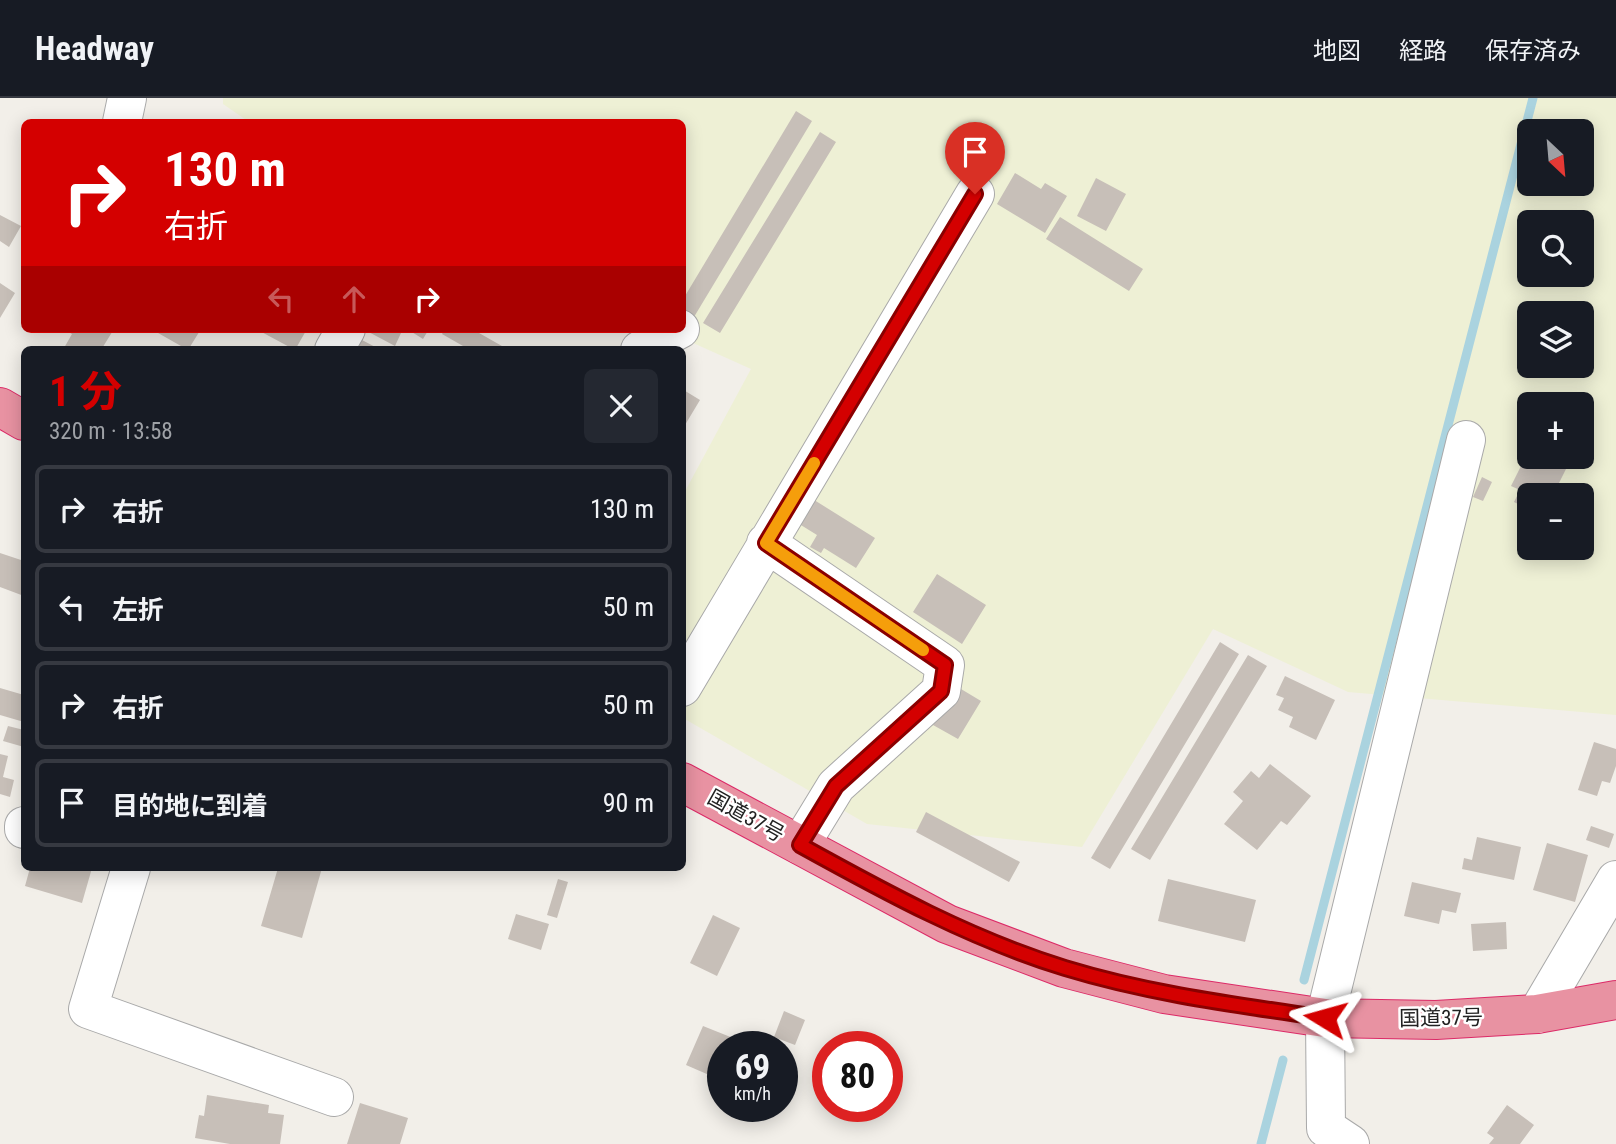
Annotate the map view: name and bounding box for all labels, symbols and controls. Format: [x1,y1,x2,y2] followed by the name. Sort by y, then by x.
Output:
[35,29,154,68] text: Headway
[1313,37,1361,65] text: 地図
[1399,37,1447,65] text: 経路
[1485,37,1581,65] text: 保存済み
[1517,119,1594,196] north arrow
[1517,119,1594,560] map controls
[945,122,1005,194] pin
[956,133,994,171] icon: arrive
[164,141,286,198] text: 130 m
[49,147,140,238] icon: right
[164,207,228,245] text: 右折
[1517,210,1594,287] button: search
[262,280,300,318] icon: left
[335,280,373,318] icon: ahead
[408,280,446,318] icon: right
[1517,301,1594,378] button: layers
[49,367,122,416] text: 1 分
[584,369,658,443] button: close
[1517,392,1594,469] button: +
[49,418,173,445] text: 320 m · 13:58
[1517,483,1594,560] button: −
[53,490,91,528] icon: right
[590,494,654,524] text: 130 m
[112,497,164,527] text: 右折
[53,588,91,626] icon: left
[603,592,654,622] text: 50 m
[112,595,164,625] text: 左折
[53,686,91,724] icon: right
[603,690,654,720] text: 50 m
[112,693,164,723] text: 右折
[53,784,91,822] icon: arrive
[704,785,788,847] street label: 国道37号
[603,788,654,818] text: 90 m
[112,791,268,821] text: 目的地に到着
[1288,981,1362,1055] position arrow
[1399,1005,1483,1031] street label: 国道37号
[812,1031,903,1122] speed limit sign: 80
[735,1047,770,1088] text: 69
[734,1083,771,1104] text: km/h

